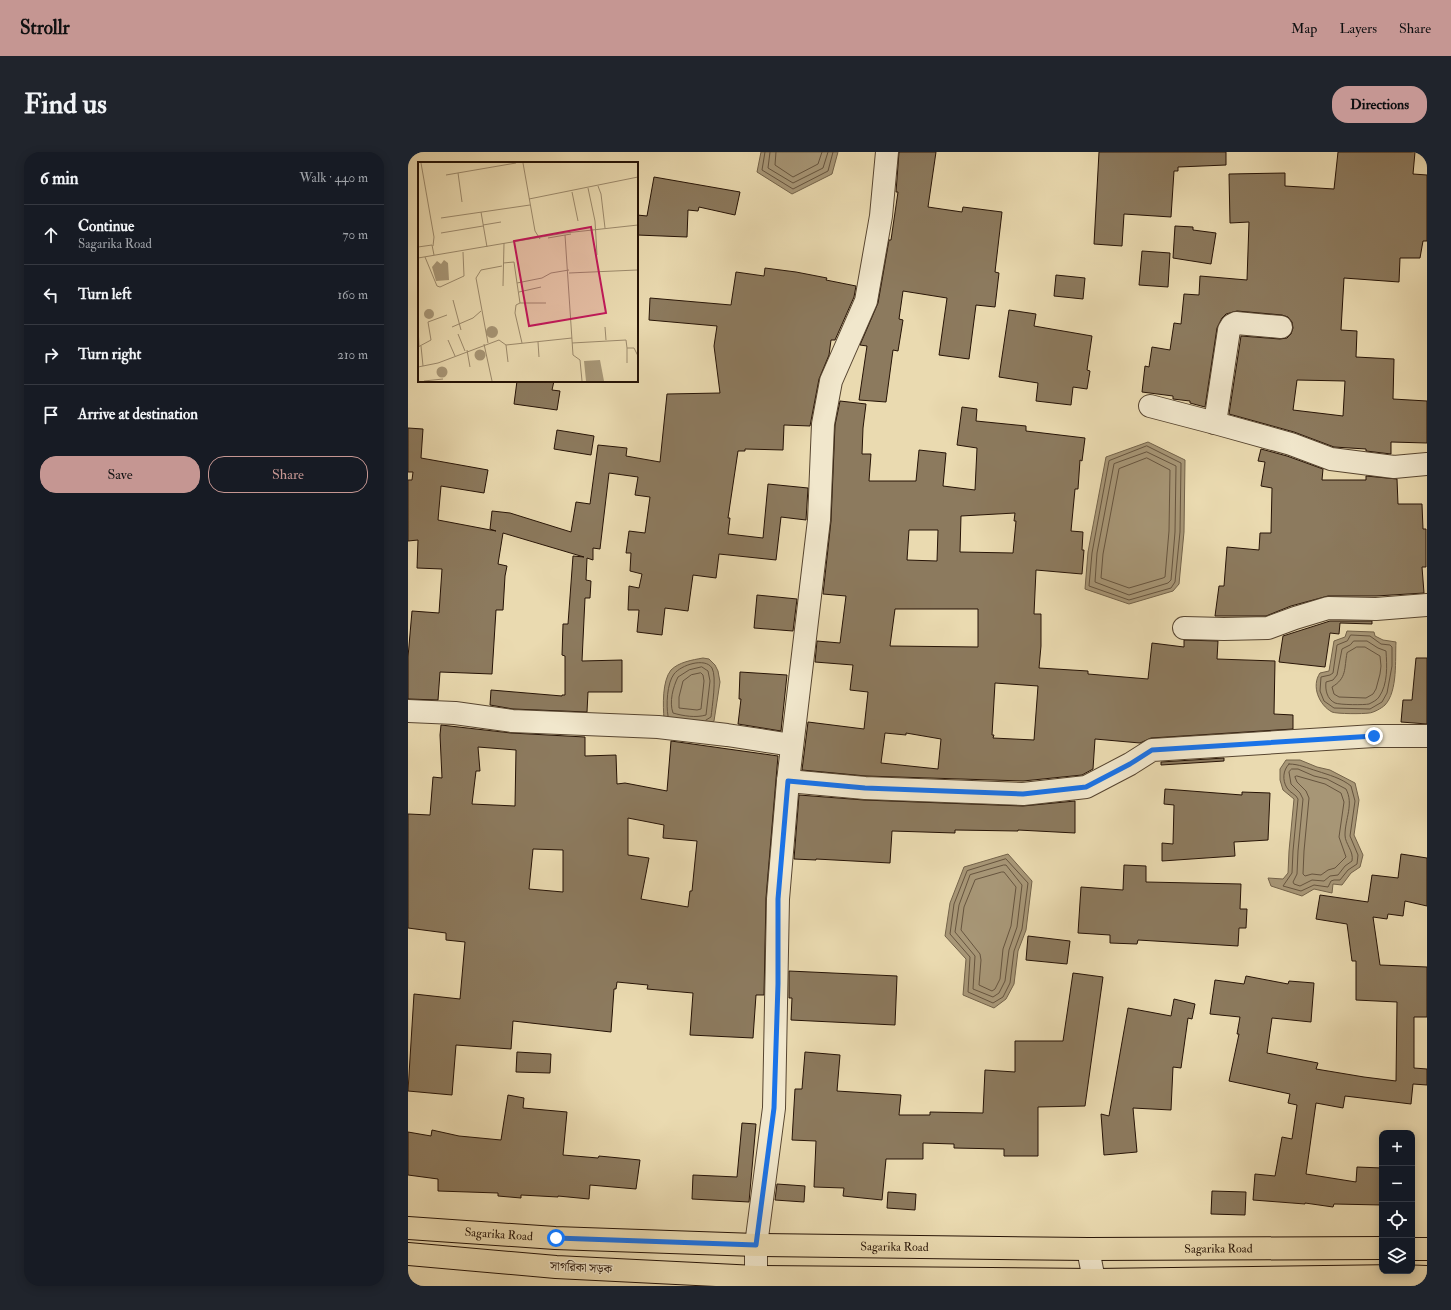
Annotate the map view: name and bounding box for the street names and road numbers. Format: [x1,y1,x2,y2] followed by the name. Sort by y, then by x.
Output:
[464,1224,534,1244] street label: Sagarika Road
[860,1239,929,1255] street label: Sagarika Road
[1184,1241,1253,1256] street label: Sagarika Road
[549,1258,613,1277] street label: সাগরিকা সড়ক

